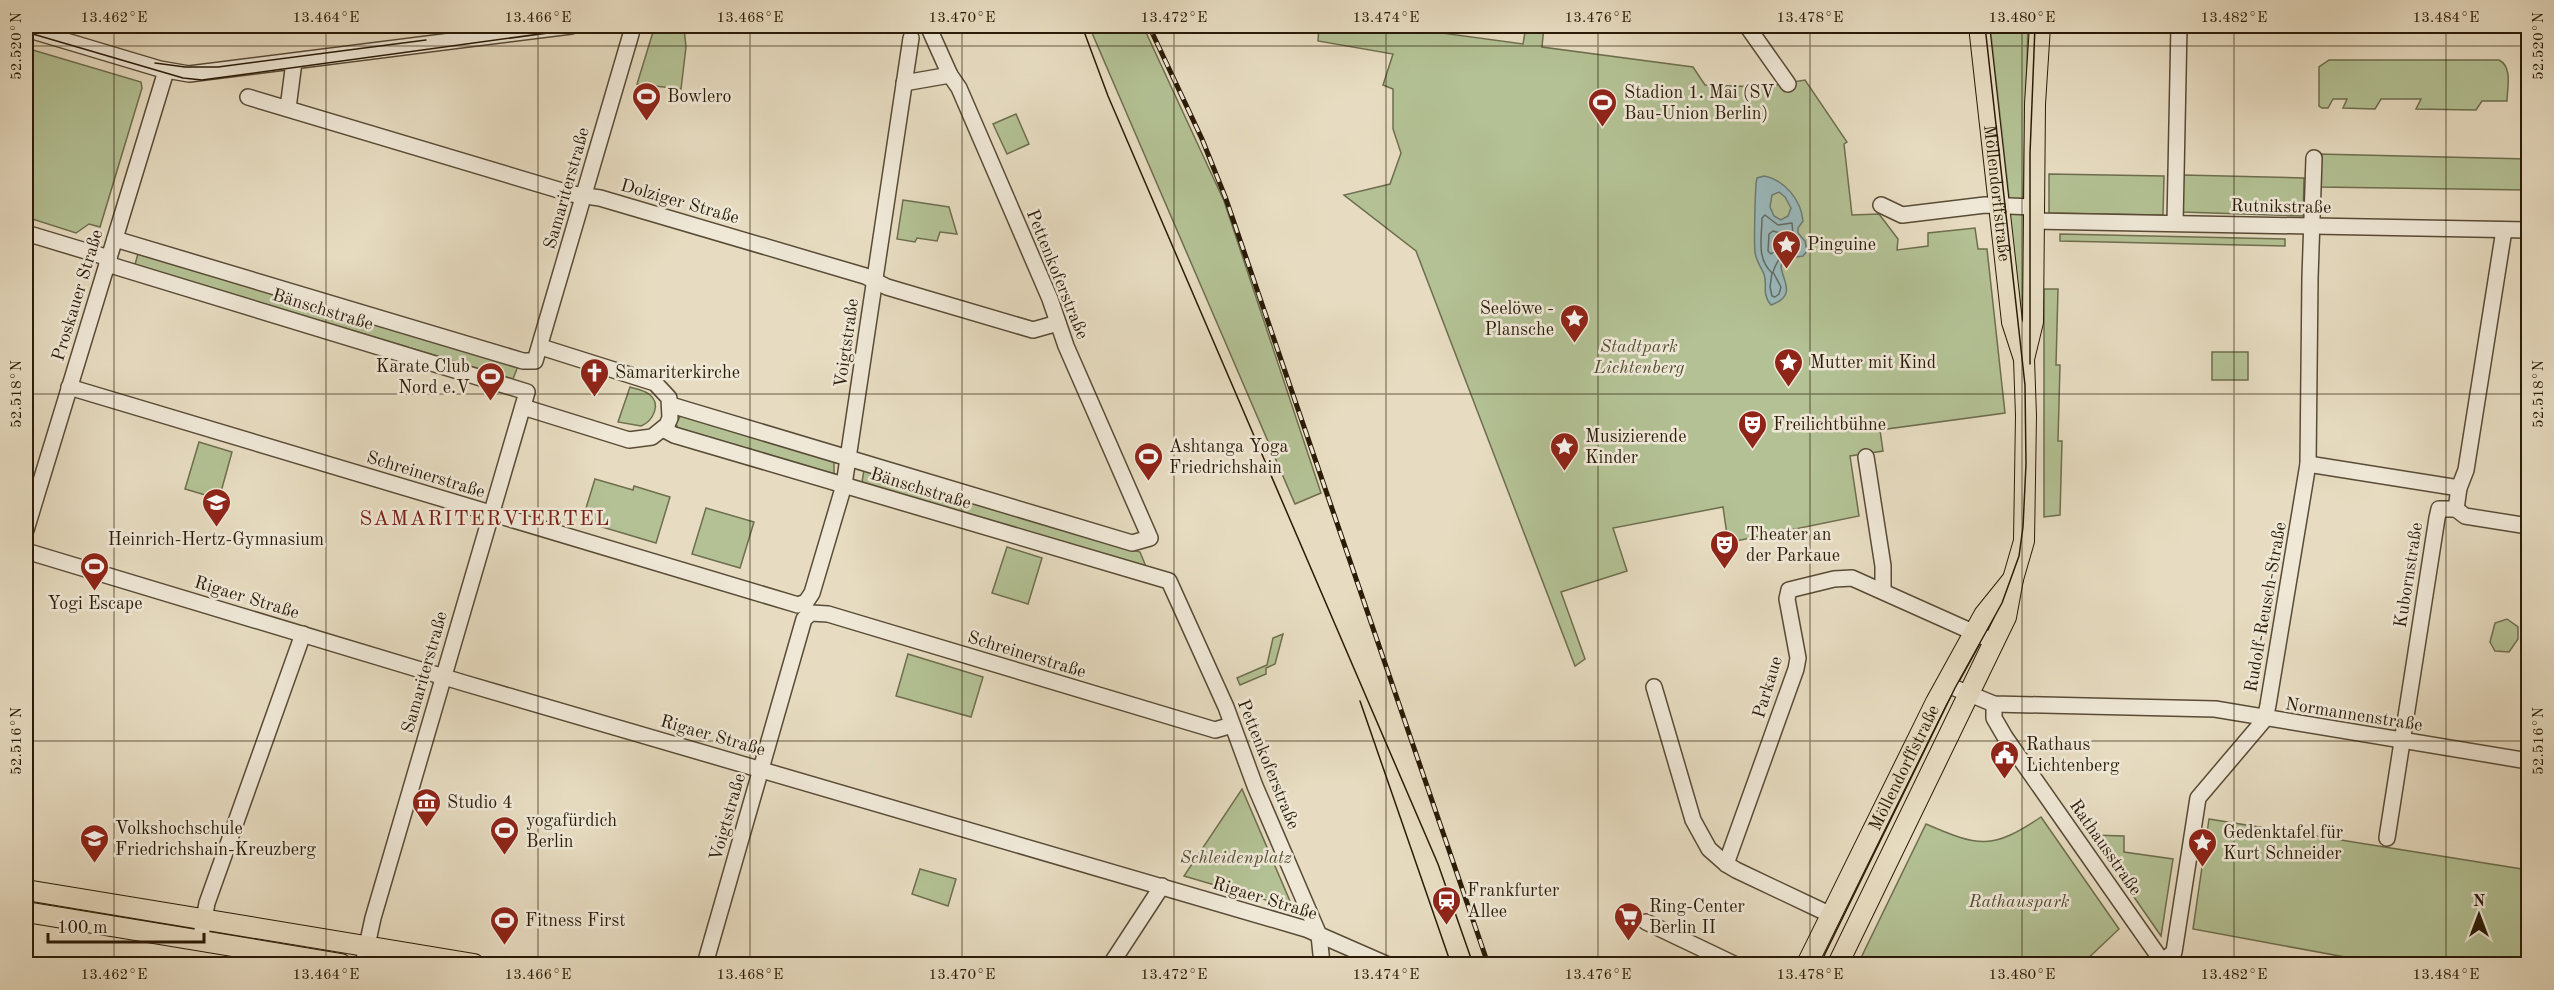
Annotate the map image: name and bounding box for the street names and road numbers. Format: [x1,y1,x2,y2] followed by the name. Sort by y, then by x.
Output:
[1980,124,2013,262] street label: Möllendorffstraße
[541,125,593,251] street label: Samariterstraße
[618,176,741,227] street label: Dolziger Straße
[2230,197,2332,217] street label: Rutnikstraße
[1023,207,1091,342] street label: Pettenkoferstraße
[49,227,107,363] street label: Proskauer Straße
[270,286,375,334] street label: Bänschstraße
[832,297,862,389] street label: Voigtstraße
[364,448,487,502] street label: Schreinerstraße
[868,465,973,513] street label: Bänschstraße
[2242,521,2290,694] street label: Rudolf-Reusch-Straße
[2392,521,2426,629] street label: Kubornstraße
[192,573,301,622] street label: Rigaer Straße
[399,609,451,735] street label: Samariterstraße
[965,628,1088,682] street label: Schreinerstraße
[1750,654,1786,720] street label: Parkaue
[2284,695,2424,735] street label: Normannenstraße
[1234,697,1302,832] street label: Pettenkoferstraße
[1866,702,1943,834] street label: Möllendorffstraße
[658,712,767,760] street label: Rigaer Straße
[707,771,749,863] street label: Voigtstraße
[2066,796,2145,899] street label: Rathausstraße
[1210,874,1319,923] street label: Rigaer Straße

